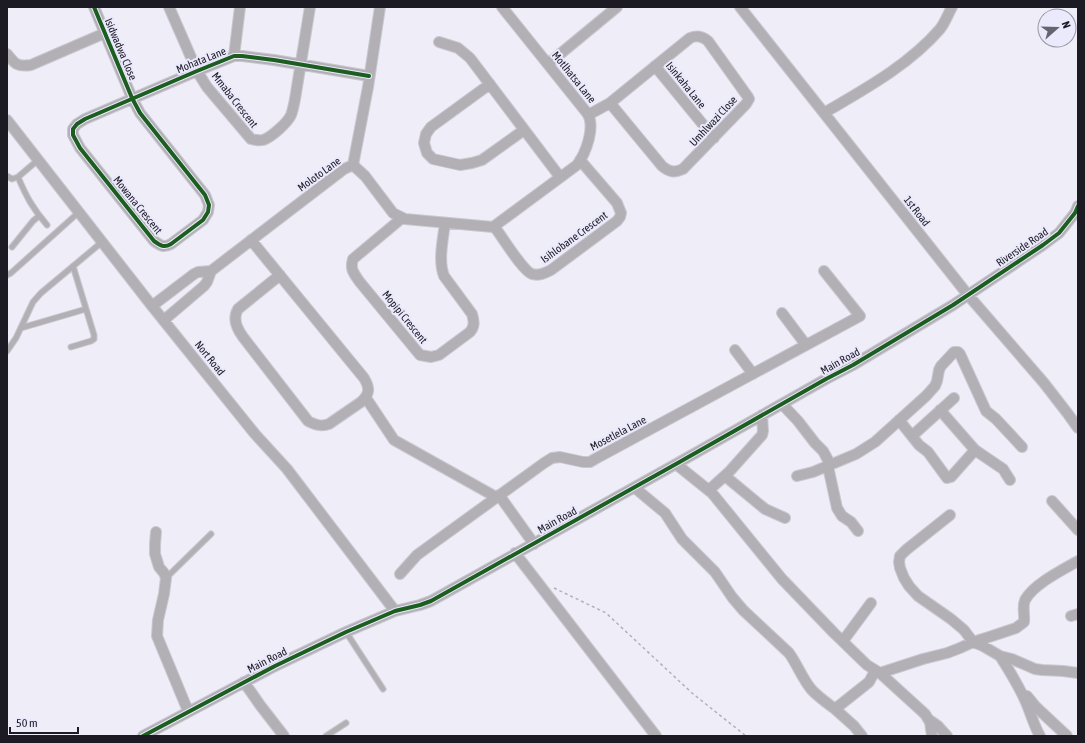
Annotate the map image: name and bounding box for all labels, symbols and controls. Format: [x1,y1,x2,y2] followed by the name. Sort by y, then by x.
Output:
[1037,8,1077,48] north arrow
[103,16,139,82] street label: Isidwadwa Close
[1060,19,1073,30] text: N
[174,45,228,75] street label: Mohata Lane
[550,49,598,105] street label: Motlhatsa Lane
[664,59,708,111] street label: Isinkaha Lane
[210,70,260,130] street label: Mmaba Crescent
[687,94,739,148] street label: Umhlwazi Close
[295,154,343,194] street label: Moloto Lane
[111,174,165,236] street label: Mowana Crescent
[902,194,932,228] street label: 1st Road
[538,209,610,265] street label: Isihlobane Crescent
[994,225,1050,269] street label: Riverside Road
[380,288,430,346] street label: Mopipi Crescent
[193,338,227,378] street label: Nort Road
[818,345,862,377] street label: Main Road
[588,413,648,453] street label: Mosetlela Lane
[535,504,579,536] street label: Main Road
[245,645,289,675] street label: Main Road
[10,709,78,735] scale bar
[16,716,38,730] text: 50 m

